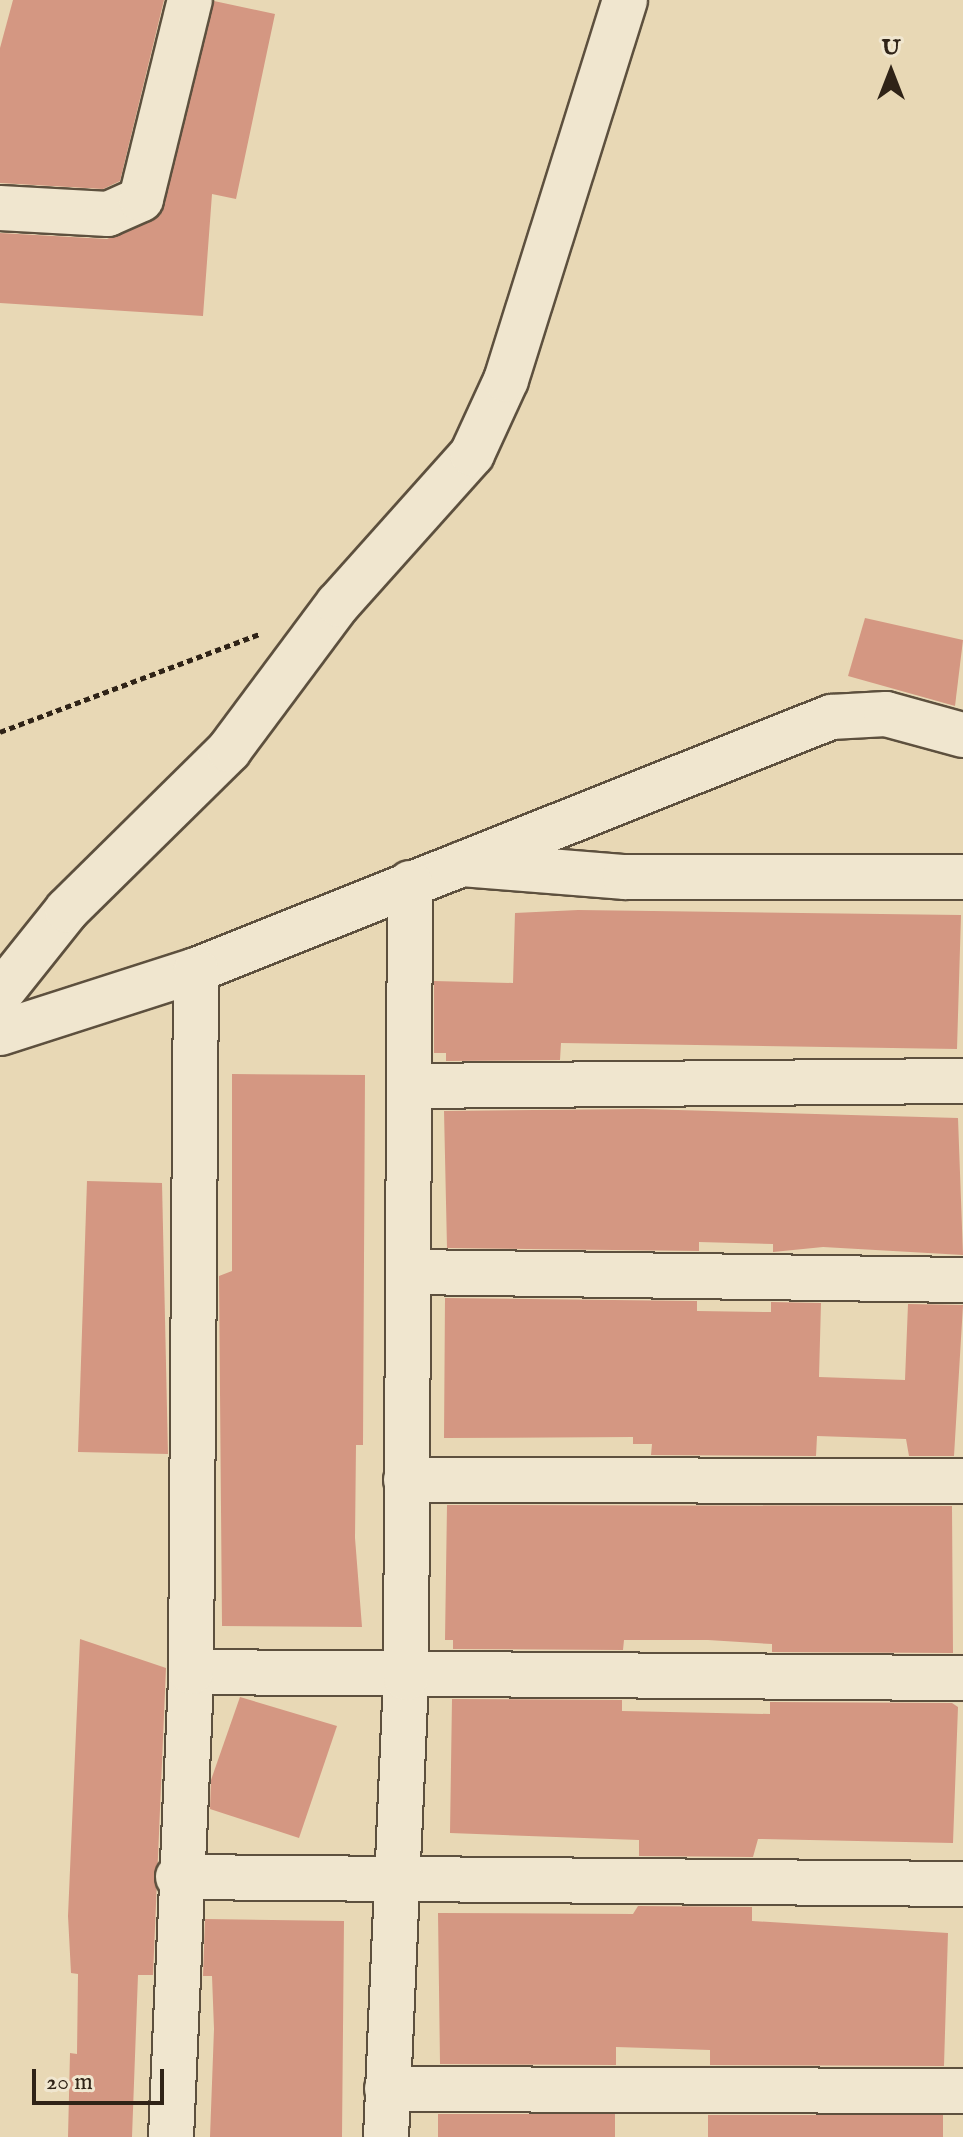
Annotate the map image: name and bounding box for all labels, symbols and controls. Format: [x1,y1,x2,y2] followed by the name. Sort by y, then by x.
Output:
[851,32,931,112] north arrow
[882,34,900,62] text: U
[36,2053,168,2103] scale bar
[46,2067,93,2098] text: 20 m

